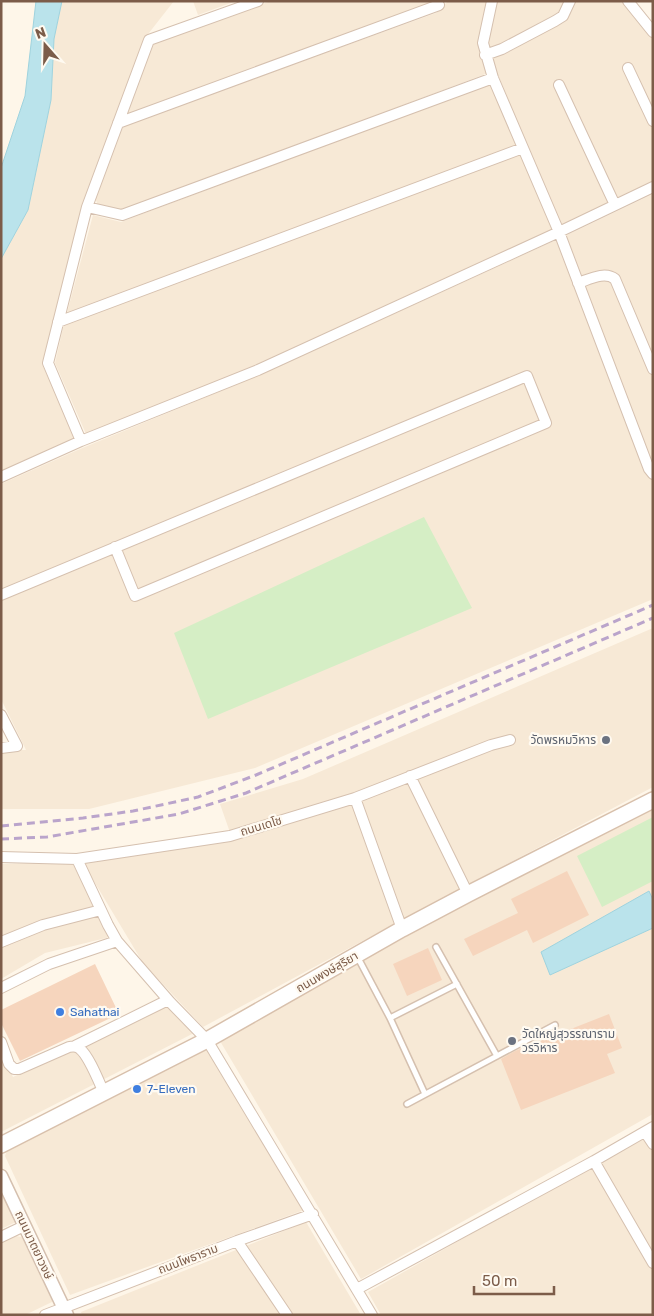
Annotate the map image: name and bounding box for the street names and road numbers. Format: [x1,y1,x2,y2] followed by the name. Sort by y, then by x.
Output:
[238,813,284,839] street label: ถนนเดโช
[294,949,360,995] street label: ถนนพงษ์สุริยา
[12,1209,56,1282] street label: ถนนมาตยาวงษ์
[156,1241,220,1277] street label: ถนนโพธาราม

